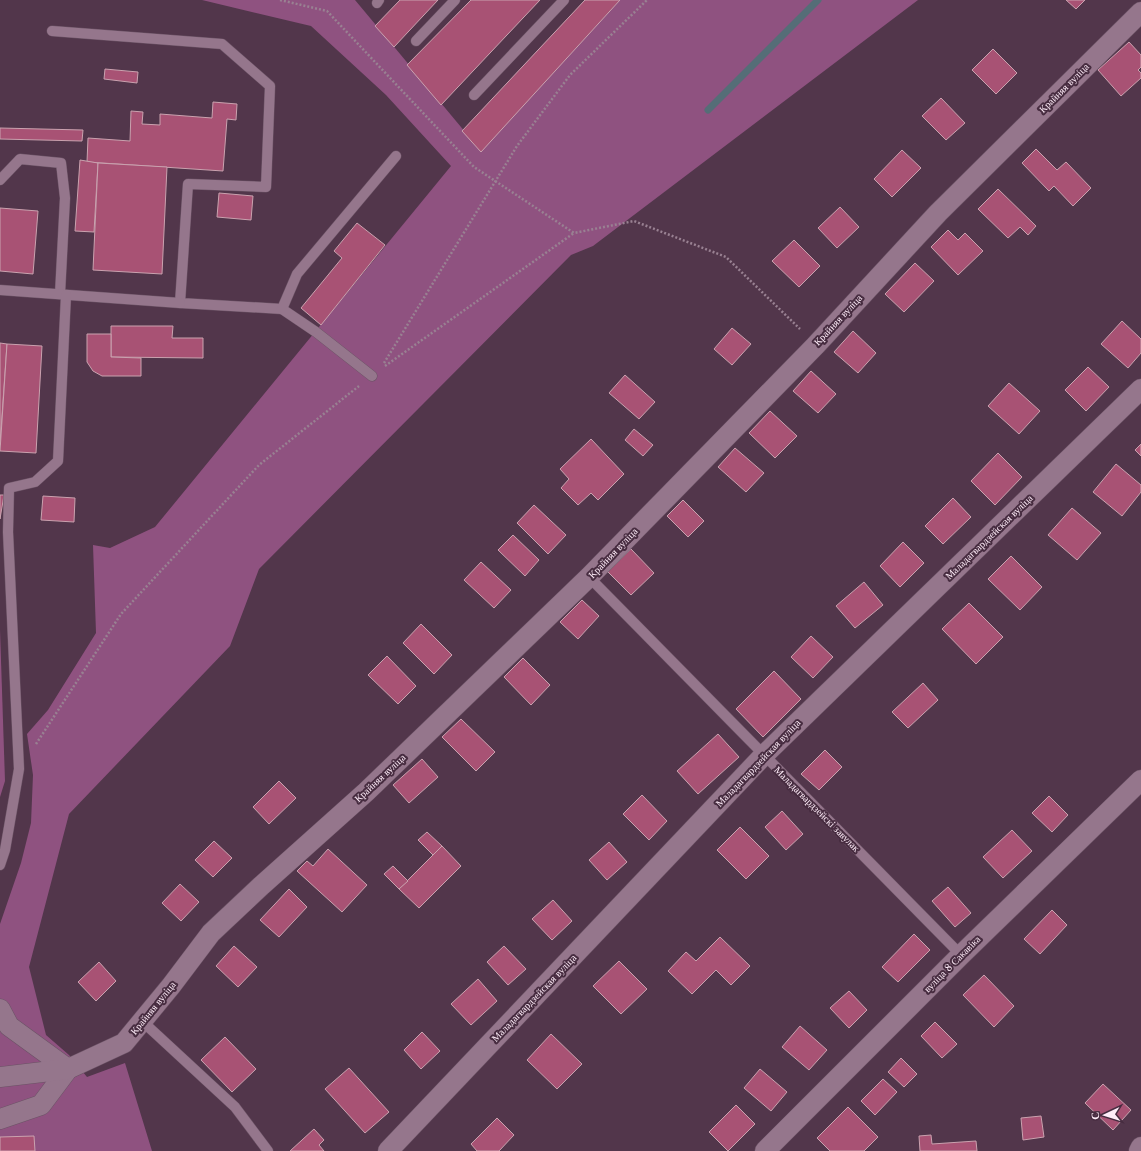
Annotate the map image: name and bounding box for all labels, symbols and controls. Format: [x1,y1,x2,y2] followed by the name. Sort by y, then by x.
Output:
[1036,60,1092,116] street label: Крайняя вуліца
[811,291,865,348] street label: Крайняя вуліца
[942,491,1036,582] street label: Маладагвардзейская вуліца
[586,525,641,581] street label: Крайняя вуліца
[713,716,804,810] street label: Маладагвардзейская вуліца
[352,751,409,805] street label: Крайняя вуліца
[771,763,863,855] street label: Маладагвардзейскі завулак
[921,932,984,995] street label: вуліца 8 Сакавіка
[489,951,580,1045] street label: Маладагвардзейская вуліца
[127,978,179,1037] street label: Крайняя вуліца
[1085,1095,1125,1135] north arrow
[1088,1111,1102,1120] text: С

